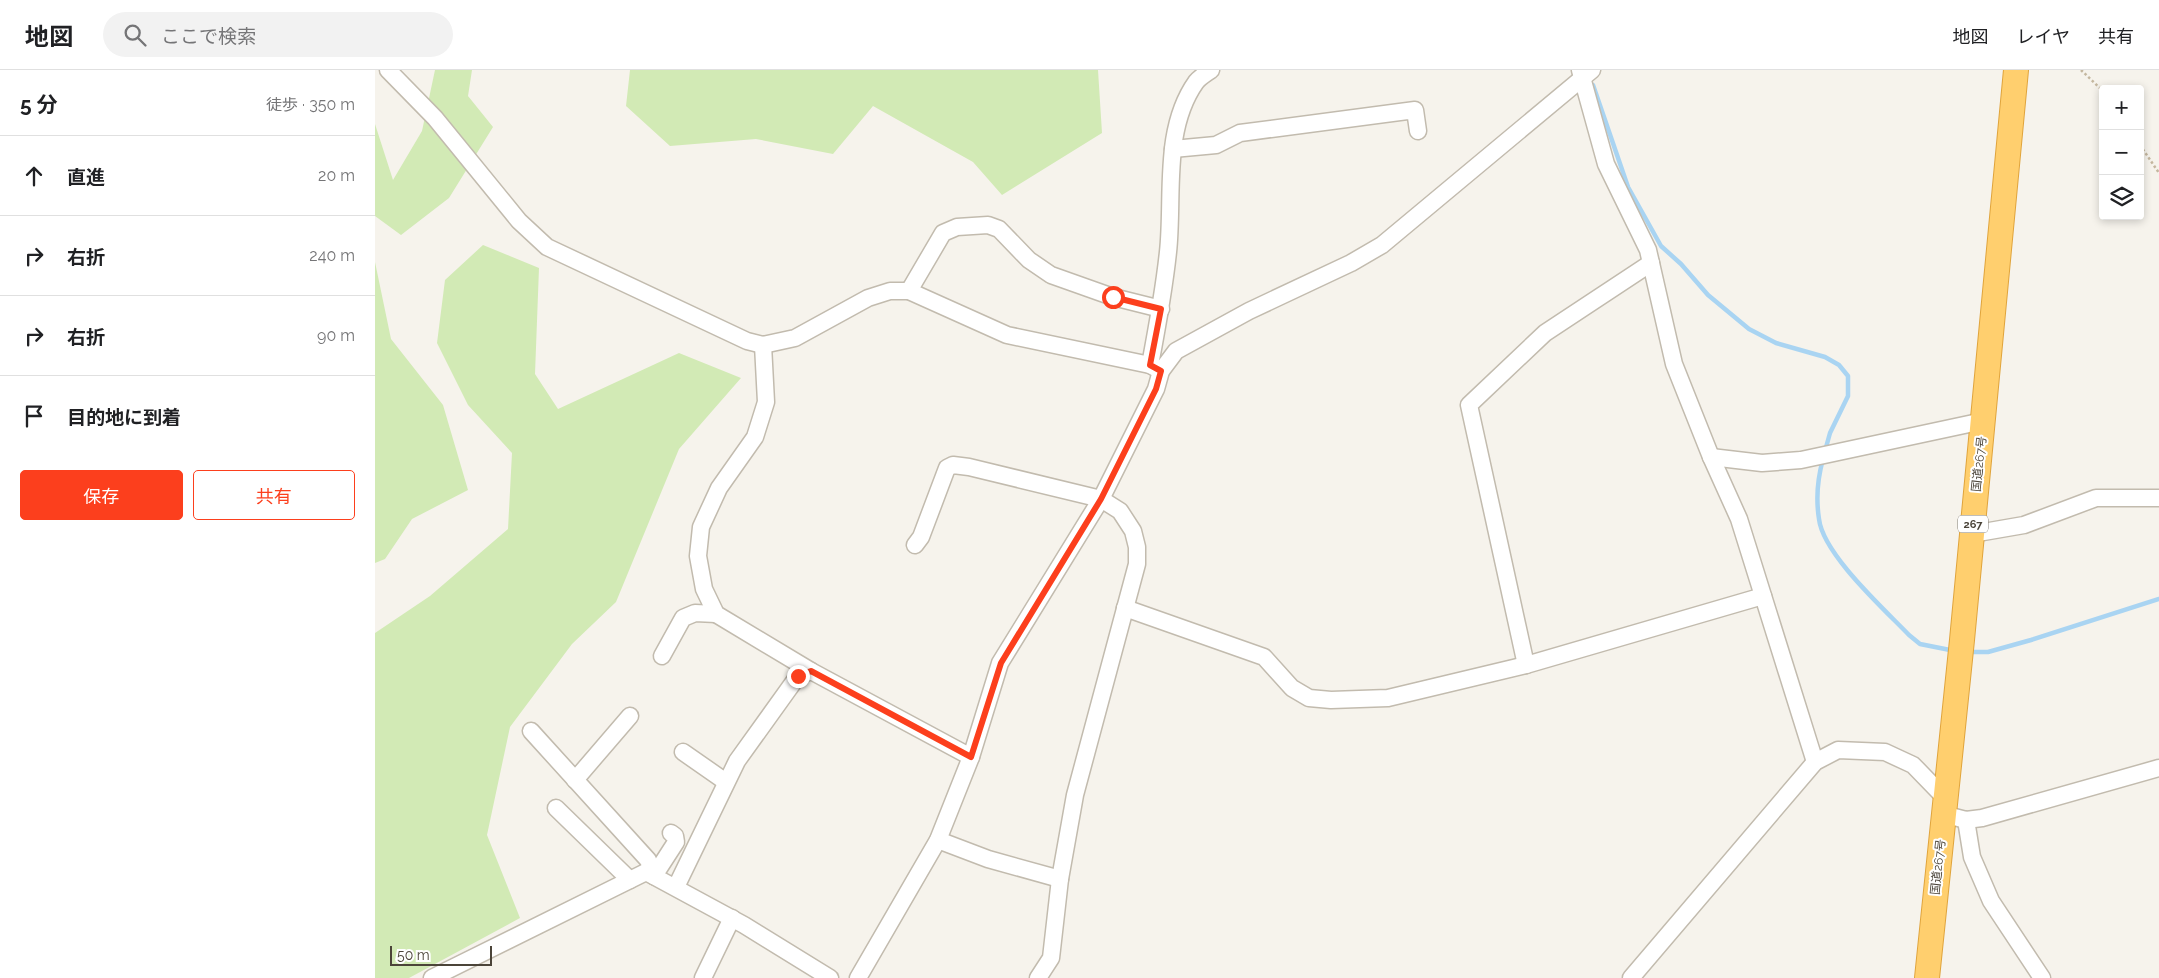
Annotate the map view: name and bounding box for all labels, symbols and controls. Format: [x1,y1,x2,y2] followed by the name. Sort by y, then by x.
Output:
[103,12,453,57] search box
[121,21,149,49] icon: search
[25,22,73,51] text: 地図
[161,25,256,47] text: ここで検索
[1953,26,1989,47] text: 地図
[2017,26,2070,47] text: レイヤ
[2098,26,2134,47] text: 共有
[2099,85,2144,220] map controls
[2099,85,2144,130] button: +
[20,92,58,117] text: 5 分
[266,95,355,114] text: 徒歩 · 350 m
[2099,130,2144,175] button: −
[20,162,48,190] icon: ahead
[67,166,105,188] text: 直進
[318,166,355,185] text: 20 m
[2099,175,2144,220] button: layers
[20,242,48,270] icon: right
[67,246,105,268] text: 右折
[309,246,355,265] text: 240 m
[1102,286,1125,309] route start
[20,322,48,350] icon: right
[67,326,105,348] text: 右折
[317,326,355,345] text: 90 m
[20,402,48,430] icon: arrive
[67,406,181,428] text: 目的地に到着
[1969,435,1989,493] street label: 国道267号
[20,470,183,520] button: 保存
[193,470,355,520] button: 共有
[1958,516,1988,532] road number: 267
[787,665,810,688] route end
[1928,838,1948,896] street label: 国道267号
[390,943,493,966] scale bar
[397,947,430,963] text: 50 m

